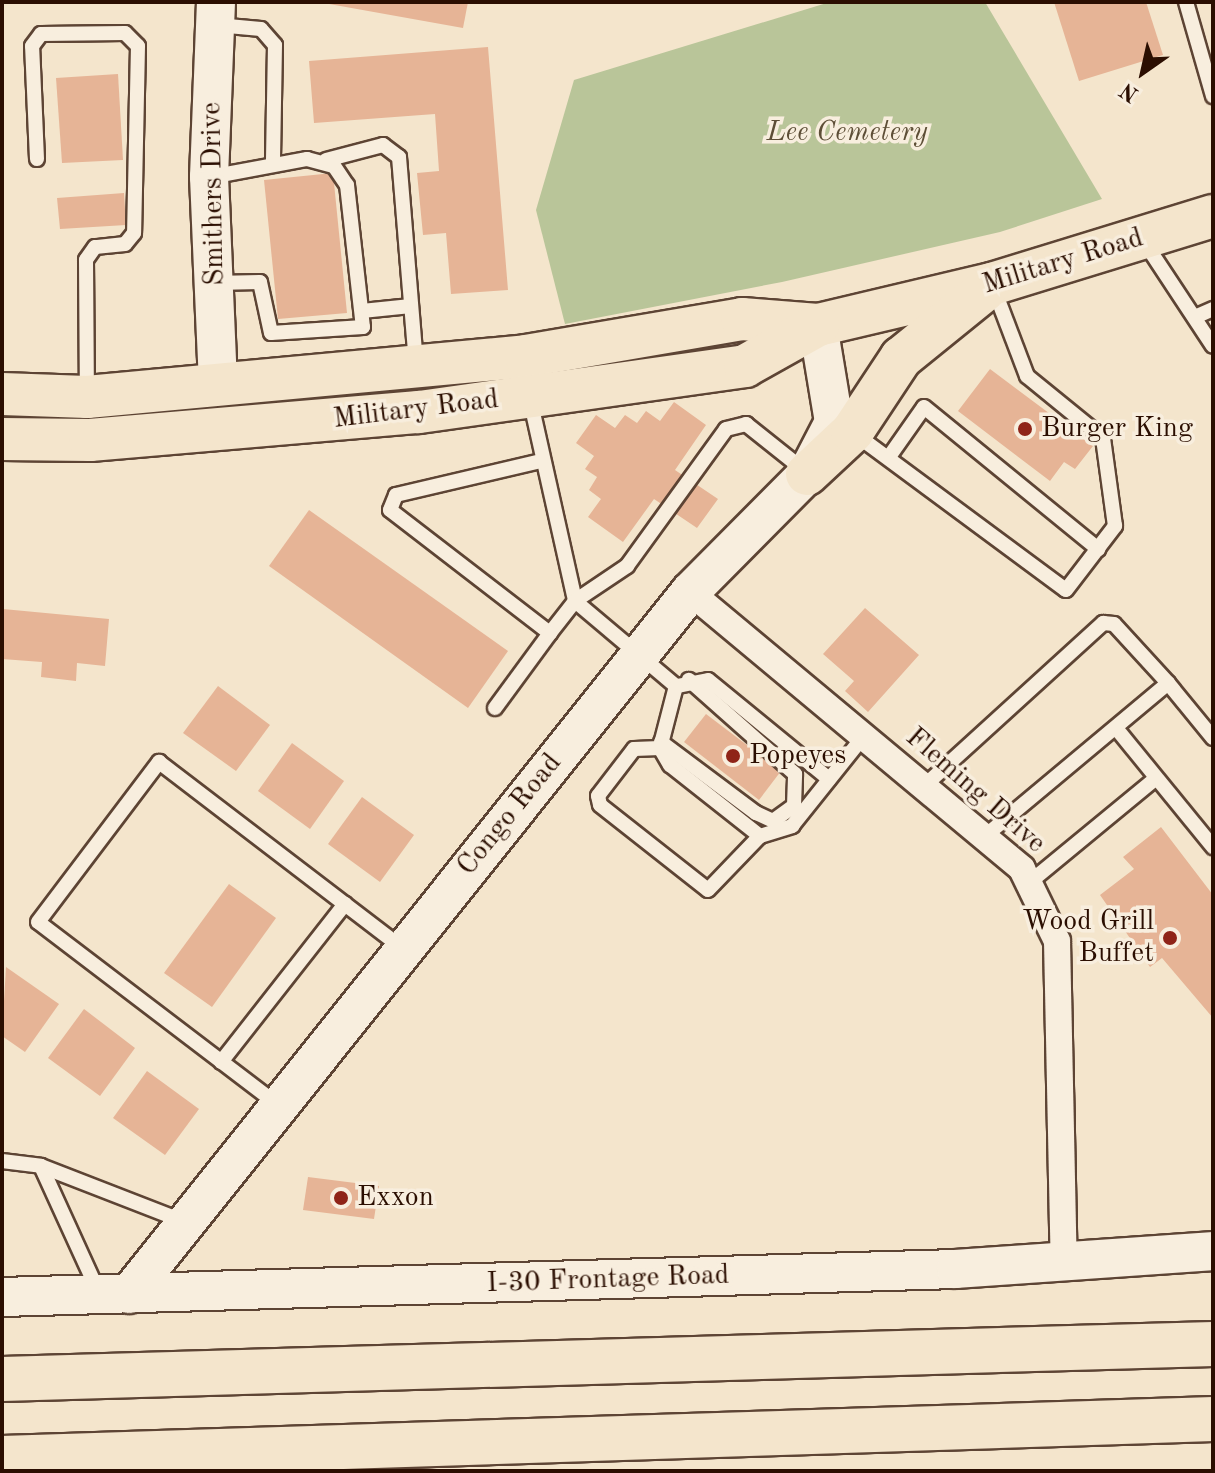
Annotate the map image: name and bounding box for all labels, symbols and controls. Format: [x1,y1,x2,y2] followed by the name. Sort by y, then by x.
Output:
[1103,32,1183,112] north arrow
[1116,78,1143,106] text: N
[196,102,232,286] street label: Smithers Drive
[767,116,927,150] park label: Lee Cemetery
[979,222,1147,302] street label: Military Road
[331,383,501,437] street label: Military Road
[1041,412,1193,446] place label: Burger King
[1016,420,1034,438] marker: Burger King
[898,721,1052,861] street label: Fleming Drive
[749,739,846,773] place label: Popeyes
[451,747,569,883] street label: Congo Road
[724,747,742,765] marker: Popeyes
[1022,905,1154,971] place label: Wood Grill Buffet
[1161,929,1179,947] marker: Wood Grill Buffet
[357,1181,434,1215] place label: Exxon
[332,1189,350,1207] marker: Exxon
[486,1259,730,1301] street label: I-30 Frontage Road

